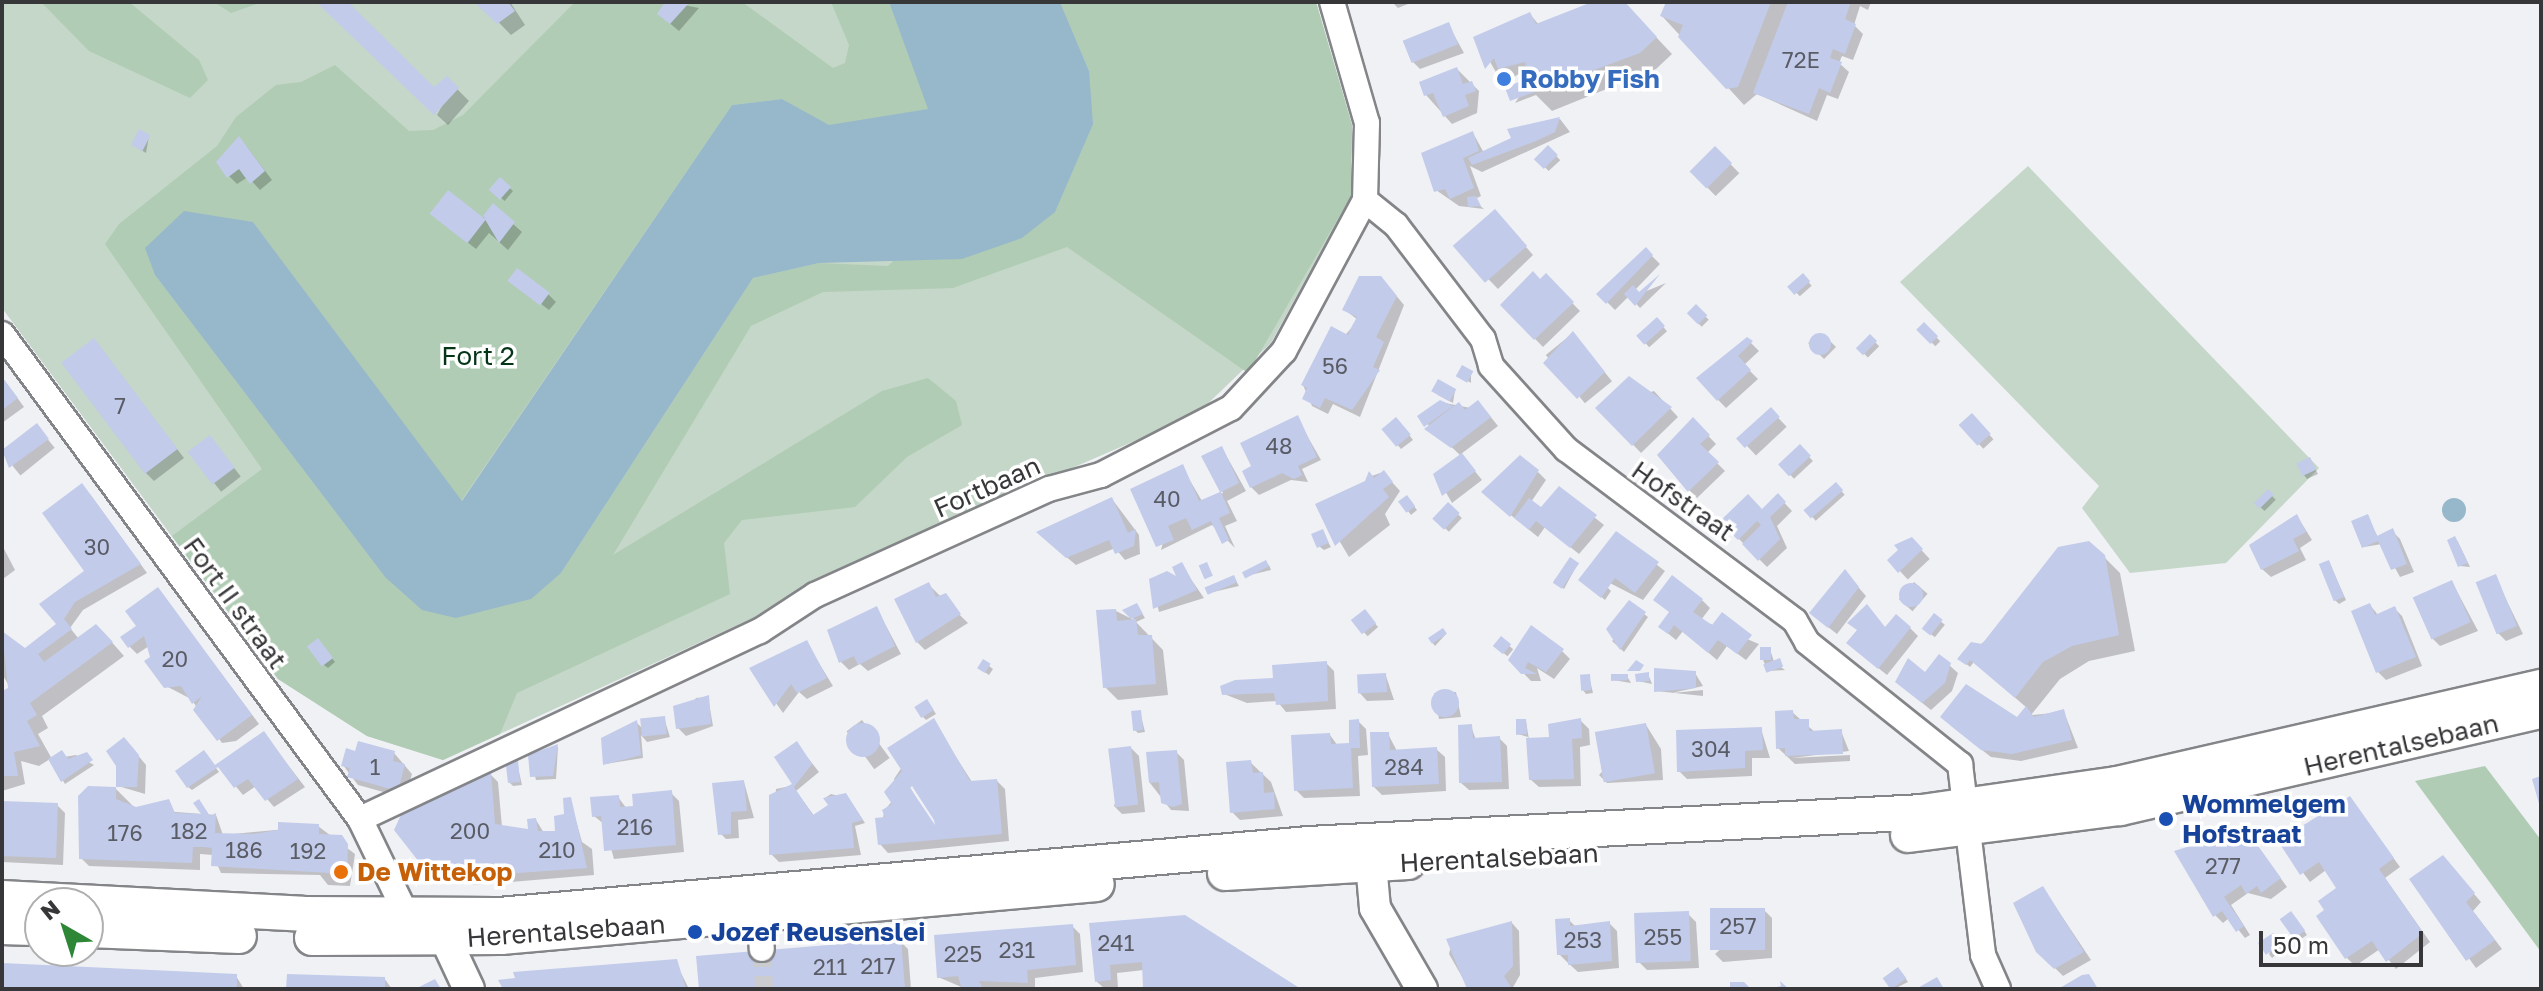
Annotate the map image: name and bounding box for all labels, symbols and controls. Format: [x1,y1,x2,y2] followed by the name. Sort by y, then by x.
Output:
[1782,47,1820,73] house number: 72E
[1520,63,1660,95] place label: Robby Fish
[1495,70,1513,88] marker: Robby Fish
[441,340,515,372] park label: Fort 2
[1322,353,1348,379] house number: 56
[114,393,126,419] house number: 7
[1266,433,1292,459] house number: 48
[929,450,1045,524] street label: Fortbaan
[1626,454,1740,548] street label: Hofstraat
[1153,486,1181,512] house number: 40
[177,531,293,675] street label: Fort II straat
[84,534,110,560] house number: 30
[162,646,188,672] house number: 20
[2300,707,2502,783] street label: Herentalsebaan
[1691,736,1731,762] house number: 304
[370,754,380,780] house number: 1
[1384,754,1424,780] house number: 284
[2182,788,2346,850] place label: Wommelgem Hofstraat
[2157,810,2175,828] marker: Wommelgem Hofstraat
[617,814,653,840] house number: 216
[171,818,207,844] house number: 182
[450,818,490,844] house number: 200
[107,820,143,846] house number: 176
[225,837,263,863] house number: 186
[538,837,576,863] house number: 210
[1399,837,1599,879] street label: Herentalsebaan
[290,838,326,864] house number: 192
[2205,853,2241,879] house number: 277
[357,856,513,888] place label: De Wittekop
[332,863,350,881] marker: De Wittekop
[24,887,104,967] north arrow
[35,894,65,925] text: N
[466,908,666,954] street label: Herentalsebaan
[1719,913,1757,939] house number: 257
[2263,915,2427,965] scale bar
[711,916,925,948] place label: Jozef Reusenslei
[686,923,704,941] marker: Jozef Reusenslei
[1644,924,1682,950] house number: 255
[1564,927,1602,953] house number: 253
[1098,930,1134,956] house number: 241
[2273,930,2329,959] text: 50 m
[999,937,1035,963] house number: 231
[944,941,982,967] house number: 225
[860,953,896,979] house number: 217
[813,954,847,980] house number: 211

